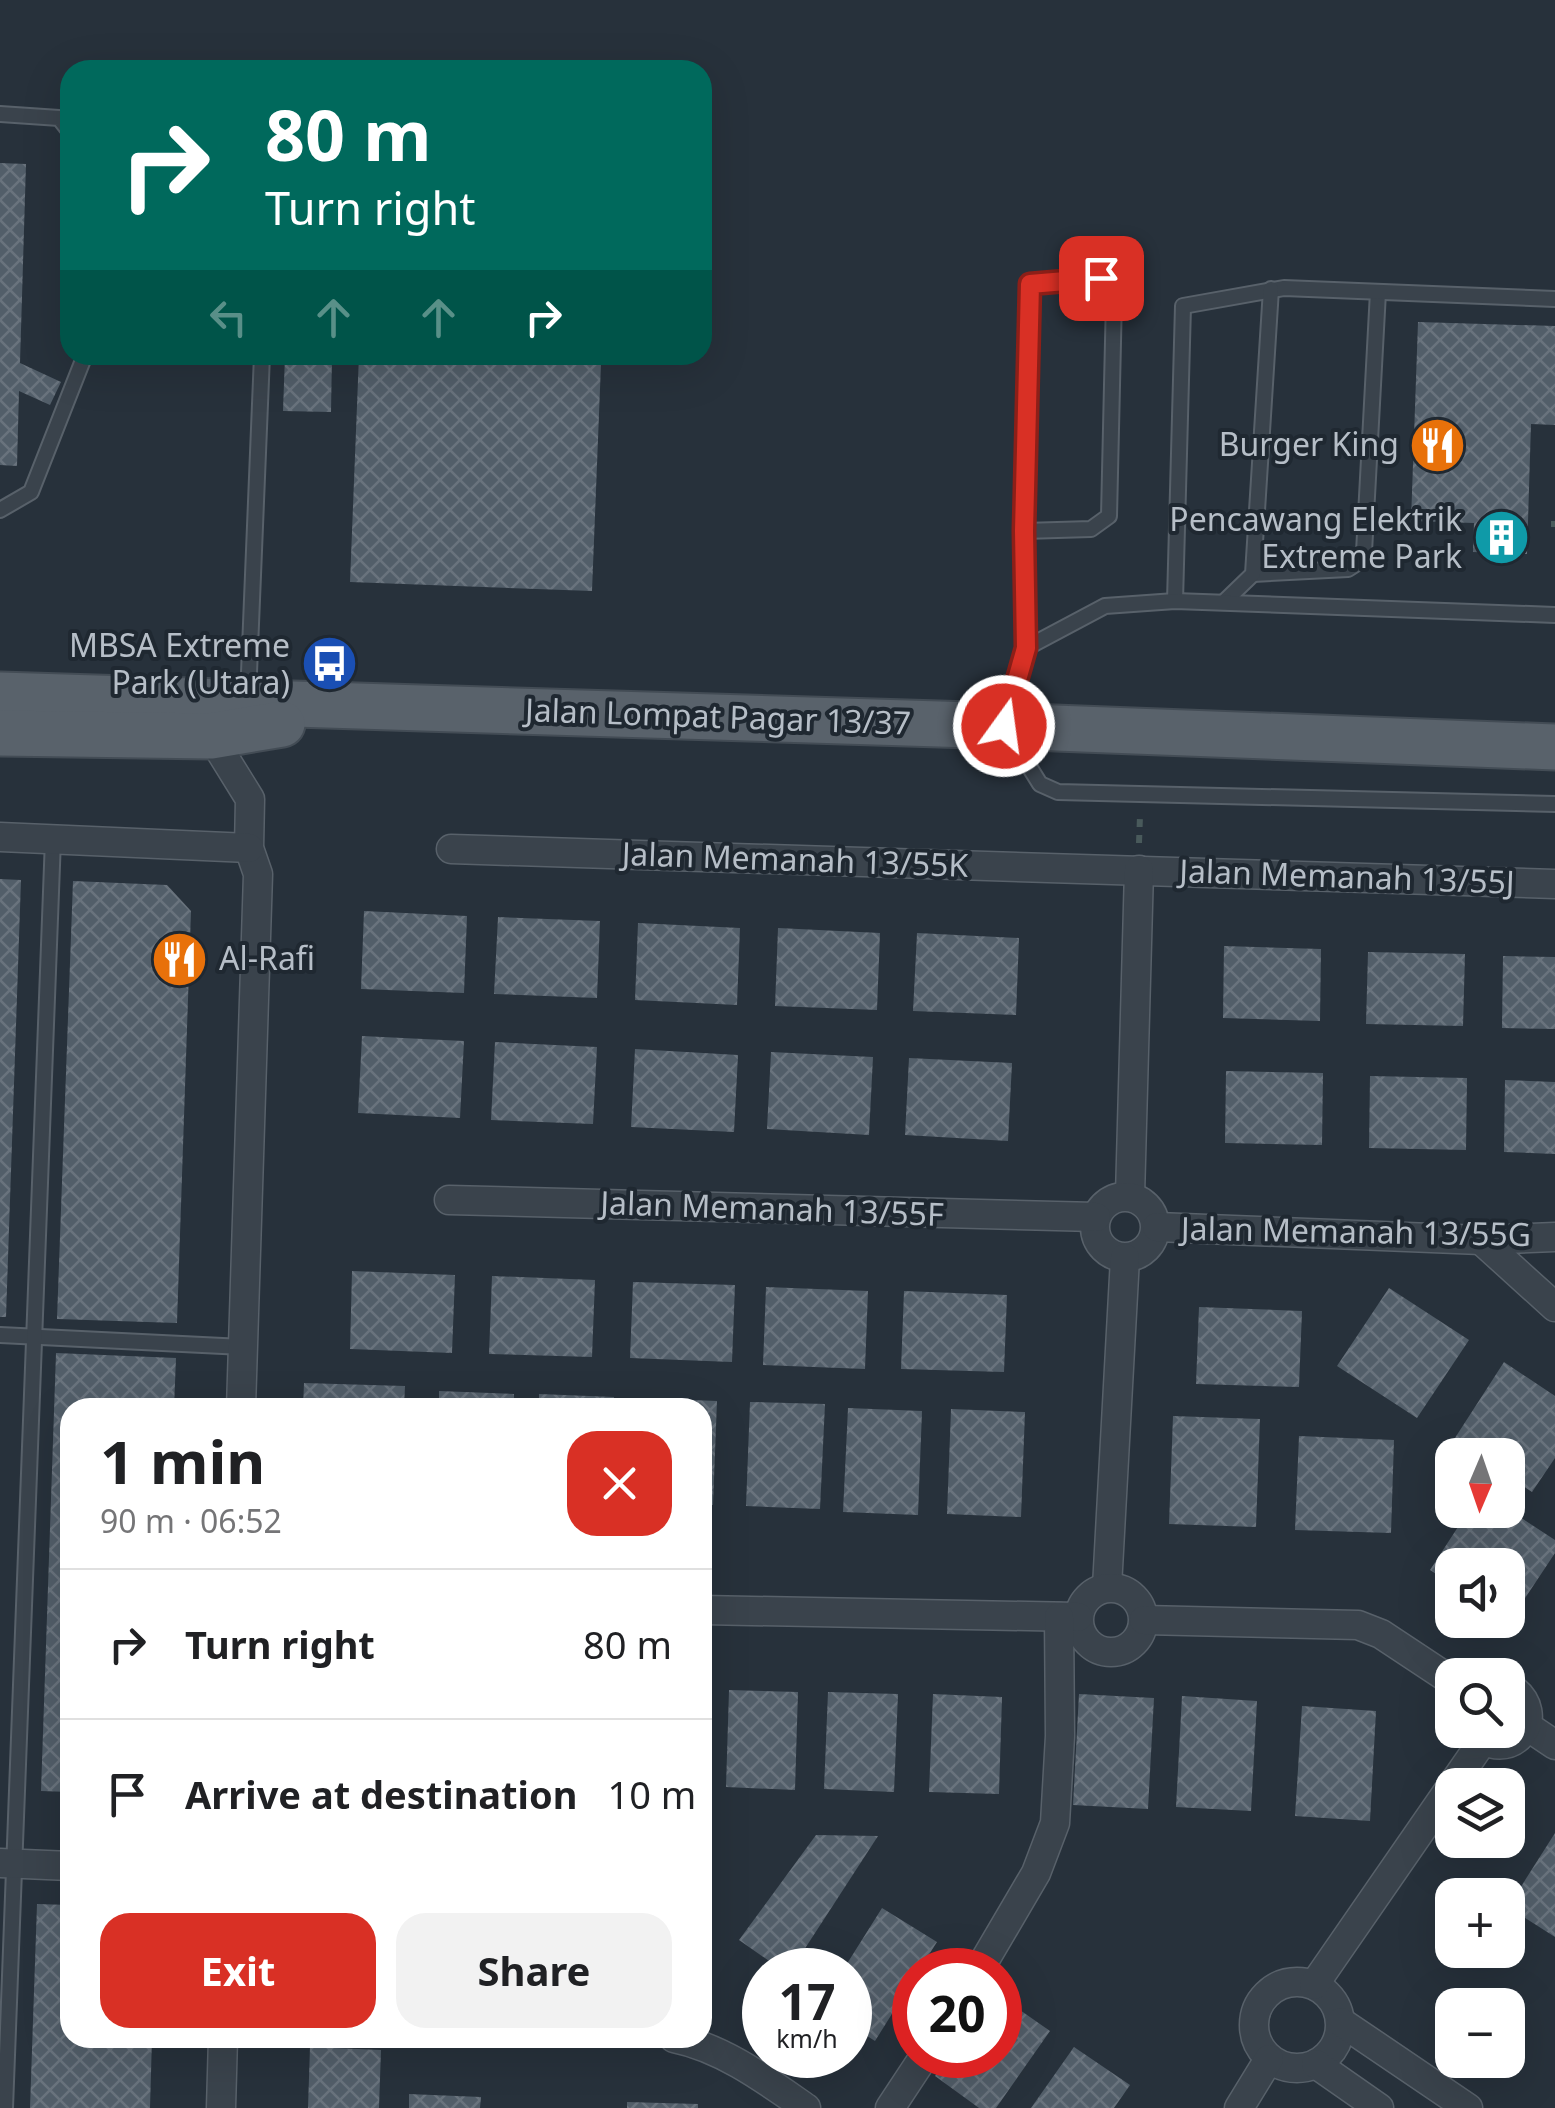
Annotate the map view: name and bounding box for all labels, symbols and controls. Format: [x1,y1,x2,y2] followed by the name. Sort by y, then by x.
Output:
[265,86,432,182] text: 80 m
[100,100,230,230] icon: right
[265,177,476,238] text: Turn right
[1059,236,1144,321] pin
[1074,251,1129,306] icon: arrive
[201,290,256,345] icon: left
[306,290,361,345] icon: ahead
[411,290,466,345] icon: ahead
[516,290,571,345] icon: right
[1408,415,1468,475] restaurant icon: Burger King
[1219,422,1399,465] place label: Burger King
[1169,497,1462,577] place label: Pencawang Elektrik Extreme Park
[1471,508,1531,568] building icon: Pencawang Elektrik Extreme Park
[69,623,290,703] place label: MBSA Extreme Park (Utara)
[299,634,359,694] bus stop icon: MBSA Extreme Park (Utara)
[952,674,1056,778] position arrow
[521,687,912,744] street label: Jalan Lompat Pagar 13/37
[618,831,969,886] street label: Jalan Memanah 13/55K
[1176,848,1516,903] street label: Jalan Memanah 13/55J
[150,929,210,989] restaurant icon: Al-Rafi
[219,936,315,979] place label: Al-Rafi
[597,1180,944,1235] street label: Jalan Memanah 13/55F
[1178,1206,1531,1255] street label: Jalan Memanah 13/55G
[100,1420,265,1502] text: 1 min
[567,1431,672,1536] button: close
[1435,1438,1525,1528] north arrow
[1435,1438,1525,2078] map controls
[100,1499,282,1542] text: 90 m · 06:52
[1435,1548,1525,1638] button: sound
[100,1617,155,1672] icon: right
[185,1618,375,1670] text: Turn right
[583,1618,672,1670] text: 80 m
[1435,1658,1525,1748] button: search
[100,1767,155,1822] icon: arrive
[185,1768,577,1820] text: Arrive at destination
[607,1768,696,1820] text: 10 m
[1435,1768,1525,1858] button: layers
[1435,1878,1525,1968] button: +
[100,1913,376,2028] button: Exit
[396,1913,672,2028] button: Share
[892,1948,1022,2078] speed limit sign: 20
[778,1967,836,2035] text: 17
[1435,1988,1525,2078] button: −
[776,2021,838,2055] text: km/h

